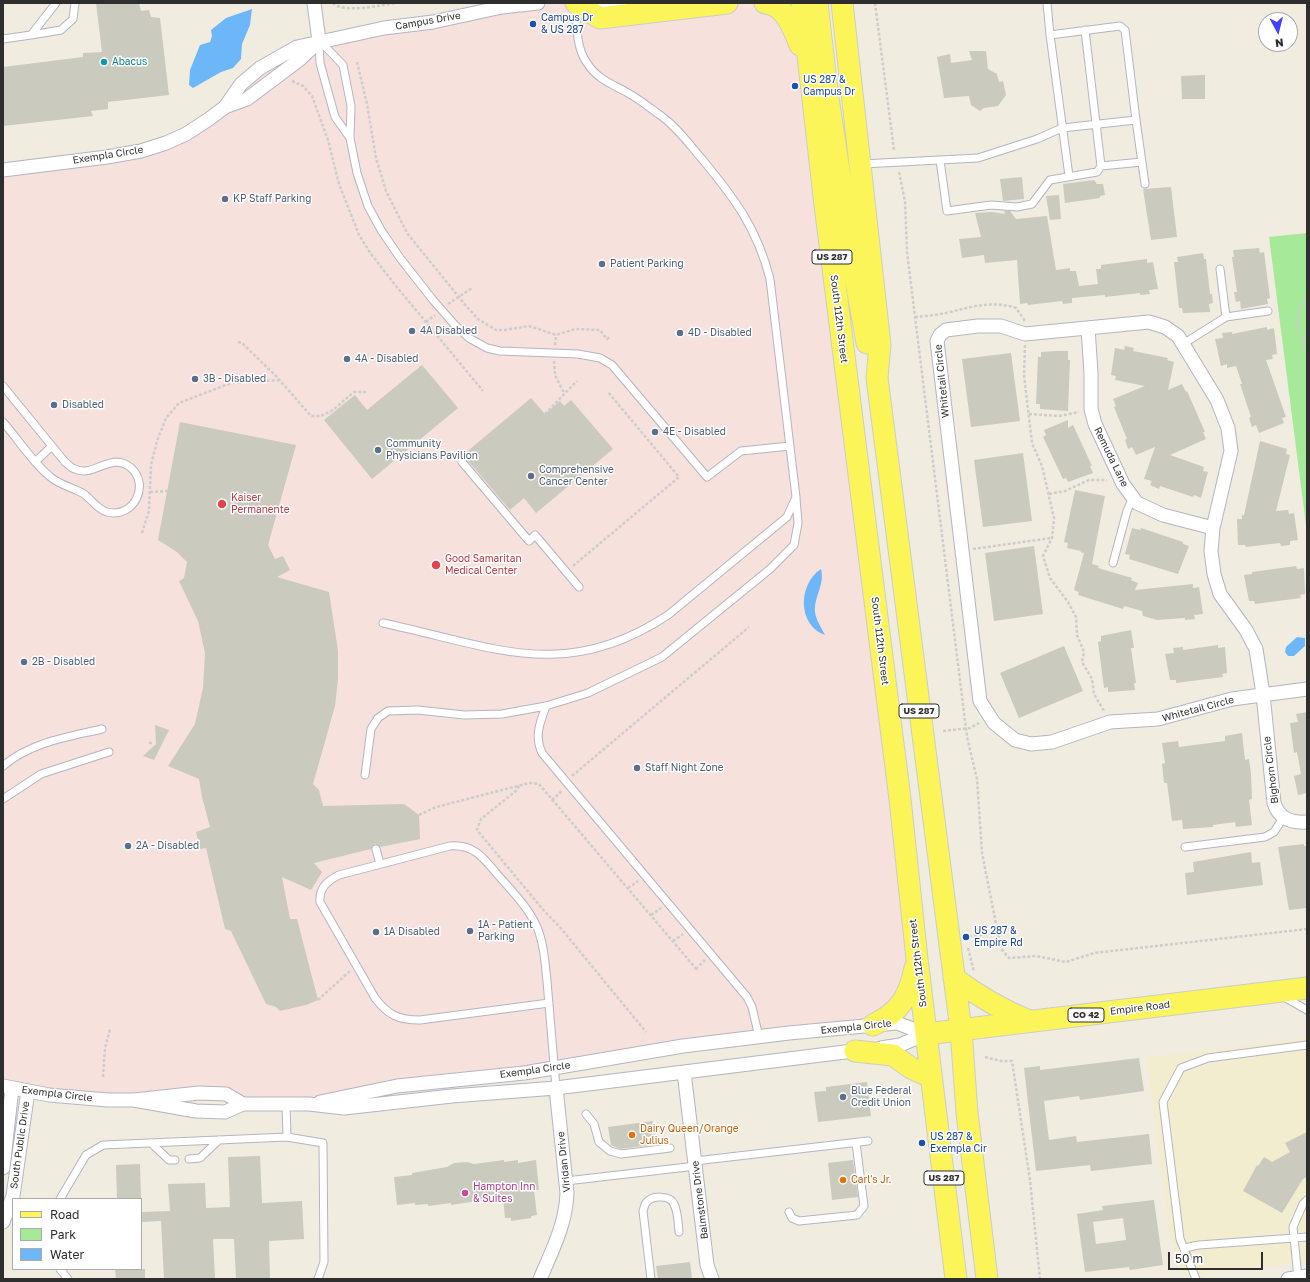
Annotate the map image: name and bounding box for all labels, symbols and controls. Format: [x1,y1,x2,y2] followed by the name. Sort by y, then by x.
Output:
[394,9,462,33] street label: Campus Drive
[541,12,593,36] place label: Campus Dr & US 287
[1258,12,1298,52] north arrow
[528,19,538,29] marker: Campus Dr & US 287
[1274,36,1284,50] text: N
[112,56,147,68] place label: Abacus
[99,57,109,67] marker: Abacus
[803,74,855,98] place label: US 287 & Campus Dr
[790,81,800,91] marker: US 287 & Campus Dr
[72,144,144,166] street label: Exempla Circle
[233,193,311,205] place label: KP Staff Parking
[220,194,230,204] marker: KP Staff Parking
[812,250,852,264] road number: US 287
[610,258,684,270] place label: Patient Parking
[597,259,607,269] marker: Patient Parking
[828,274,850,364] street label: South 112th Street
[420,325,477,337] place label: 4A Disabled
[407,326,417,336] marker: 4A Disabled
[688,327,752,339] place label: 4D - Disabled
[675,328,685,338] marker: 4D - Disabled
[932,344,952,418] street label: Whitetail Circle
[355,353,418,365] place label: 4A - Disabled
[342,354,352,364] marker: 4A - Disabled
[203,373,266,385] place label: 3B - Disabled
[190,374,200,384] marker: 3B - Disabled
[62,399,104,411] place label: Disabled
[49,400,59,410] marker: Disabled
[1091,425,1131,489] street label: Remuda Lane
[663,426,726,438] place label: 4E - Disabled
[650,427,660,437] marker: 4E - Disabled
[386,438,478,462] place label: Community Physicians Pavilion
[373,445,383,455] marker: Community Physicians Pavilion
[539,464,614,488] place label: Comprehensive Cancer Center
[526,471,536,481] marker: Comprehensive Cancer Center
[231,492,289,516] place label: Kaiser Permanente
[216,498,228,510] marker: Kaiser Permanente
[445,553,522,576] place label: Good Samaritan Medical Center
[430,559,442,571] marker: Good Samaritan Medical Center
[869,596,891,686] street label: South 112th Street
[32,656,95,668] place label: 2B - Disabled
[19,657,29,667] marker: 2B - Disabled
[1161,694,1235,724] street label: Whitetail Circle
[899,704,939,718] road number: US 287
[1261,736,1281,804] street label: Bighorn Circle
[645,762,723,774] place label: Staff Night Zone
[632,763,642,773] marker: Staff Night Zone
[136,840,199,852] place label: 2A - Disabled
[123,841,133,851] marker: 2A - Disabled
[907,918,929,1008] street label: South 112th Street
[478,919,533,942] place label: 1A - Patient Parking
[974,925,1023,948] place label: US 287 & Empire Rd
[384,926,440,938] place label: 1A Disabled
[465,926,475,936] marker: 1A - Patient Parking
[371,927,381,937] marker: 1A Disabled
[961,932,971,942] marker: US 287 & Empire Rd
[1109,998,1171,1018] street label: Empire Road
[1068,1008,1104,1022] road number: CO 42
[820,1017,892,1037] street label: Exempla Circle
[499,1059,571,1081] street label: Exempla Circle
[21,1084,93,1104] street label: Exempla Circle
[851,1085,911,1108] place label: Blue Federal Credit Union
[838,1092,848,1102] marker: Blue Federal Credit Union
[8,1100,32,1190] street label: South Public Drive
[640,1123,739,1146] place label: Dairy Queen/Orange Julius
[627,1130,637,1140] marker: Dairy Queen/Orange Julius
[555,1131,573,1193] street label: Viridan Drive
[930,1131,987,1154] place label: US 287 & Exempla Cir
[917,1138,927,1148] marker: US 287 & Exempla Cir
[689,1160,711,1240] street label: Balmstone Drive
[924,1171,964,1185] road number: US 287
[851,1174,891,1186] place label: Carl's Jr.
[838,1175,848,1185] marker: Carl's Jr.
[473,1181,535,1204] place label: Hampton Inn & Suites
[460,1188,470,1198] marker: Hampton Inn & Suites
[12,1198,142,1270] legend
[50,1207,79,1222] text: Road
[50,1227,76,1242] text: Park
[1170,1244,1265,1270] scale bar
[50,1247,84,1262] text: Water
[1175,1251,1203,1266] text: 50 m

